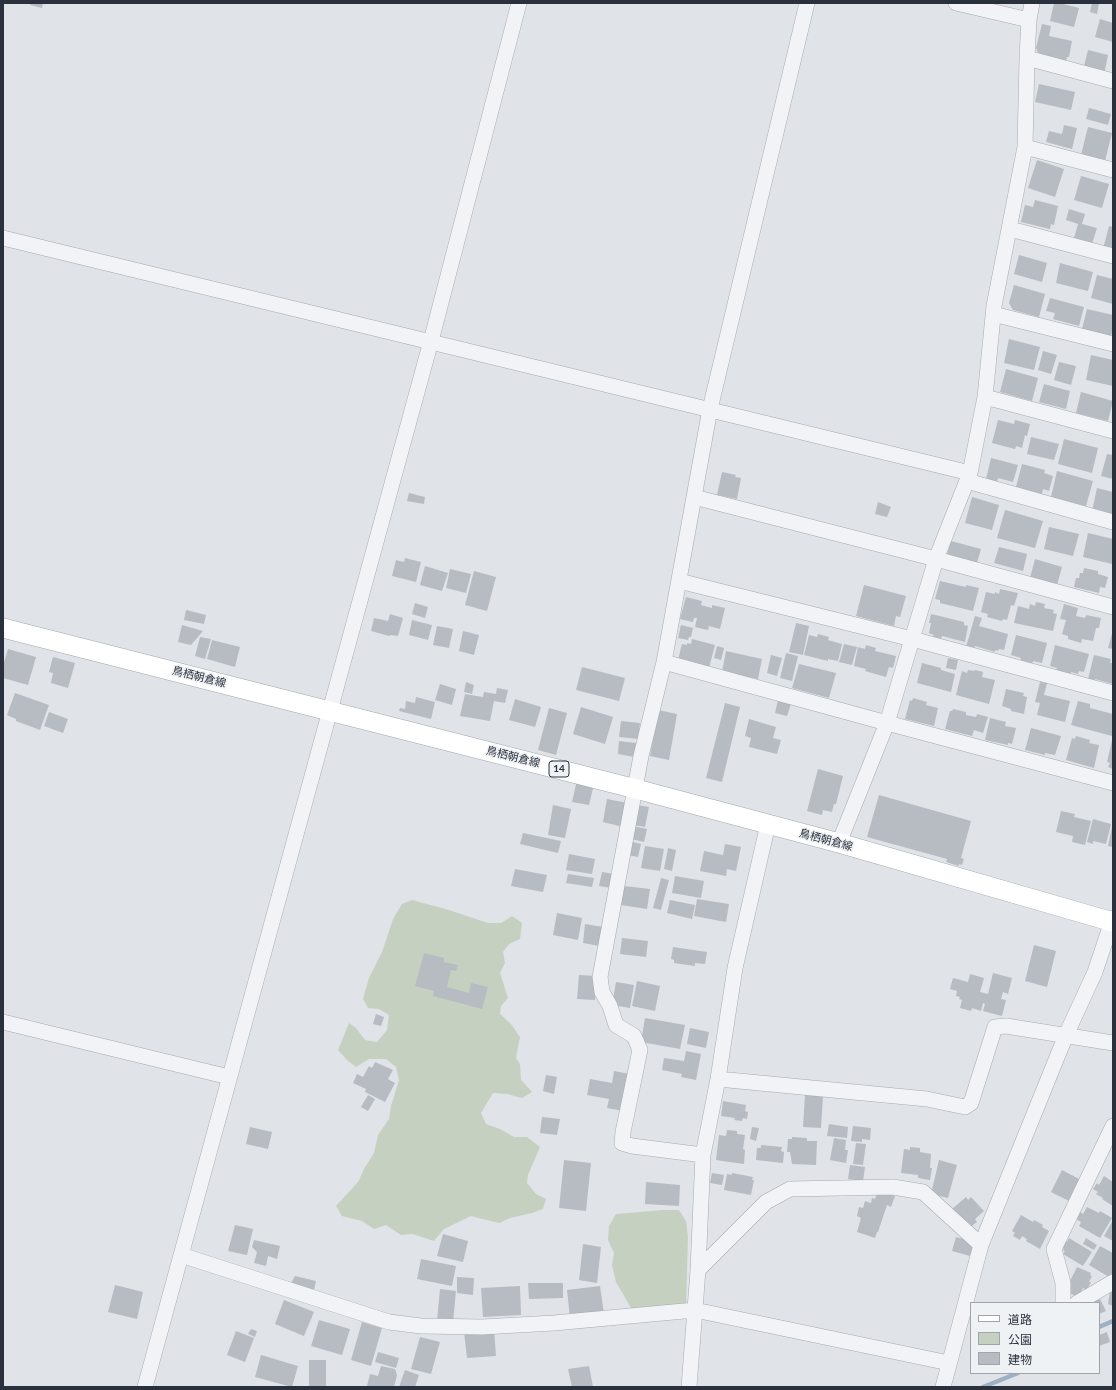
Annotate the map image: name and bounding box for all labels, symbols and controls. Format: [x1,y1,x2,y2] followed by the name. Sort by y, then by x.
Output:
[171,664,227,690] street label: 鳥栖朝倉線
[485,744,541,770] street label: 鳥栖朝倉線
[549,761,569,777] road number: 14
[798,827,854,853] street label: 鳥栖朝倉線
[970,1302,1100,1374] legend
[1008,1312,1032,1327] text: 道路
[1008,1332,1032,1347] text: 公園
[1008,1352,1032,1367] text: 建物

